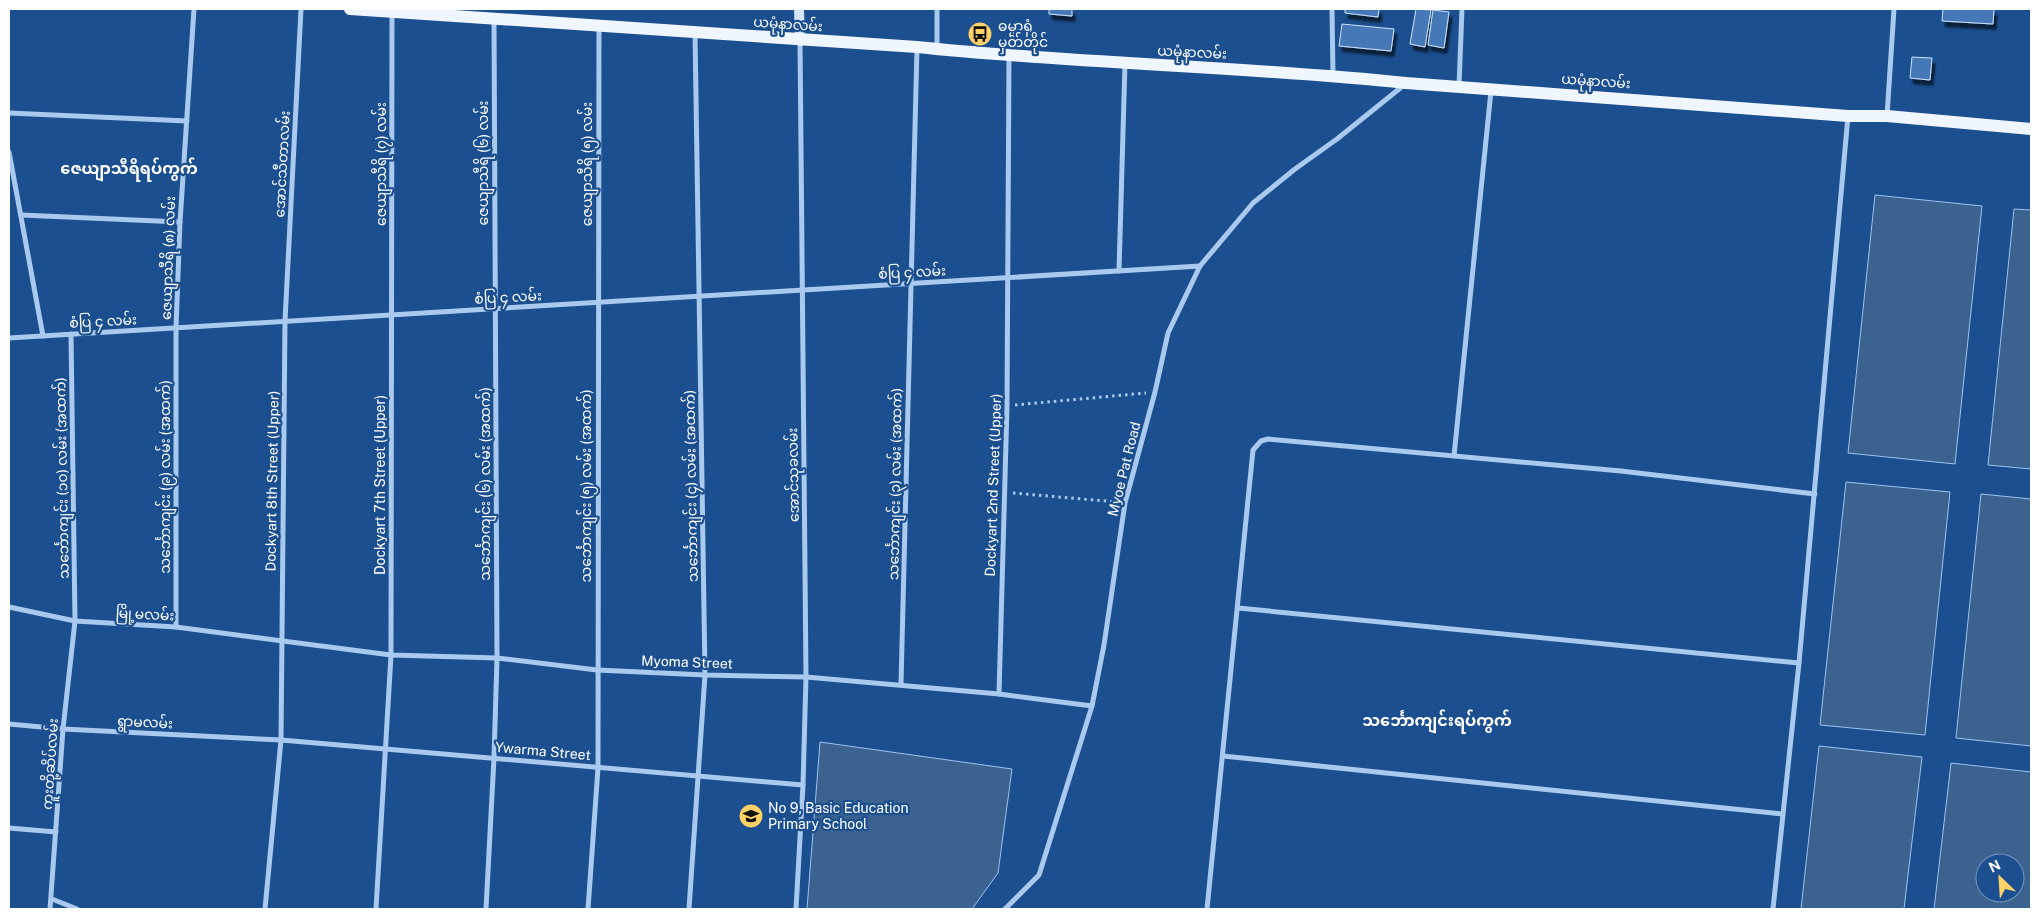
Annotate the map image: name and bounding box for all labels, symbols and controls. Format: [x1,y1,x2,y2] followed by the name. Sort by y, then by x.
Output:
[752,12,823,38] street label: ယမုံနာလမ်း
[998,18,1048,54] place label: ဓမ္မာရုံ မှတ်တိုင်
[967,21,993,47] bus stop icon: ဓမ္မာရုံ မှတ်တိုင်
[1157,40,1227,66] street label: ယမုံနာလမ်း
[1560,69,1631,95] street label: ယမုံနာလမ်း
[473,101,495,225] street label: ဇေယျာသီရိ (၆) လမ်း
[371,102,393,226] street label: ဇေယျာသီရိ (၇) လမ်း
[577,102,599,226] street label: ဇေယျာသီရိ (၅) လမ်း
[269,110,293,218] street label: အောင်သီတာလမ်း
[60,157,198,182] district label: ဇေယျာသီရိရပ်ကွက်
[156,196,182,320] street label: ဇေယျာသီရိ (၈) လမ်း
[878,260,946,286] street label: စံပြ ၄ လမ်း
[474,285,542,311] street label: စံပြ ၄ လမ်း
[69,309,137,335] street label: စံပြ ၄ လမ်း
[50,377,76,579] street label: သင်္ဘောကျင်း (၁၀) လမ်း (အထက်)
[155,380,177,574] street label: သင်္ဘောကျင်း (၉) လမ်း (အထက်)
[475,387,497,581] street label: သင်္ဘောကျင်း (၆) လမ်း (အထက်)
[883,388,909,580] street label: သင်္ဘောကျင်း (၃) လမ်း (အထက်)
[576,389,598,583] street label: သင်္ဘောကျင်း (၅) လမ်း (အထက်)
[262,390,282,572] street label: Dockyart 8th Street (Upper)
[679,390,705,582] street label: သင်္ဘောကျင်း (၄) လမ်း (အထက်)
[982,393,1004,577] street label: Dockyart 2nd Street (Upper)
[372,395,388,575] street label: Dockyart 7th Street (Upper)
[1104,420,1144,518] street label: Myoe Pat Road
[782,428,806,522] street label: အောင်သုခလမ်း
[115,602,175,628] street label: မြို့မလမ်း
[641,652,733,672] street label: Myoma Street
[1362,709,1512,734] district label: သင်္ဘောကျင်းရပ်ကွက်
[117,711,173,735] street label: ရွာမလမ်း
[37,718,65,811] street label: ကူးတို့ဆိပ်လမ်း
[495,739,591,763] street label: Ywarma Street
[768,800,909,832] place label: No 9, Basic Education Primary School
[738,803,764,829] school or university icon: No 9, Basic Education Primary School
[1975,853,2025,903] north arrow
[1986,857,2003,876] text: N

